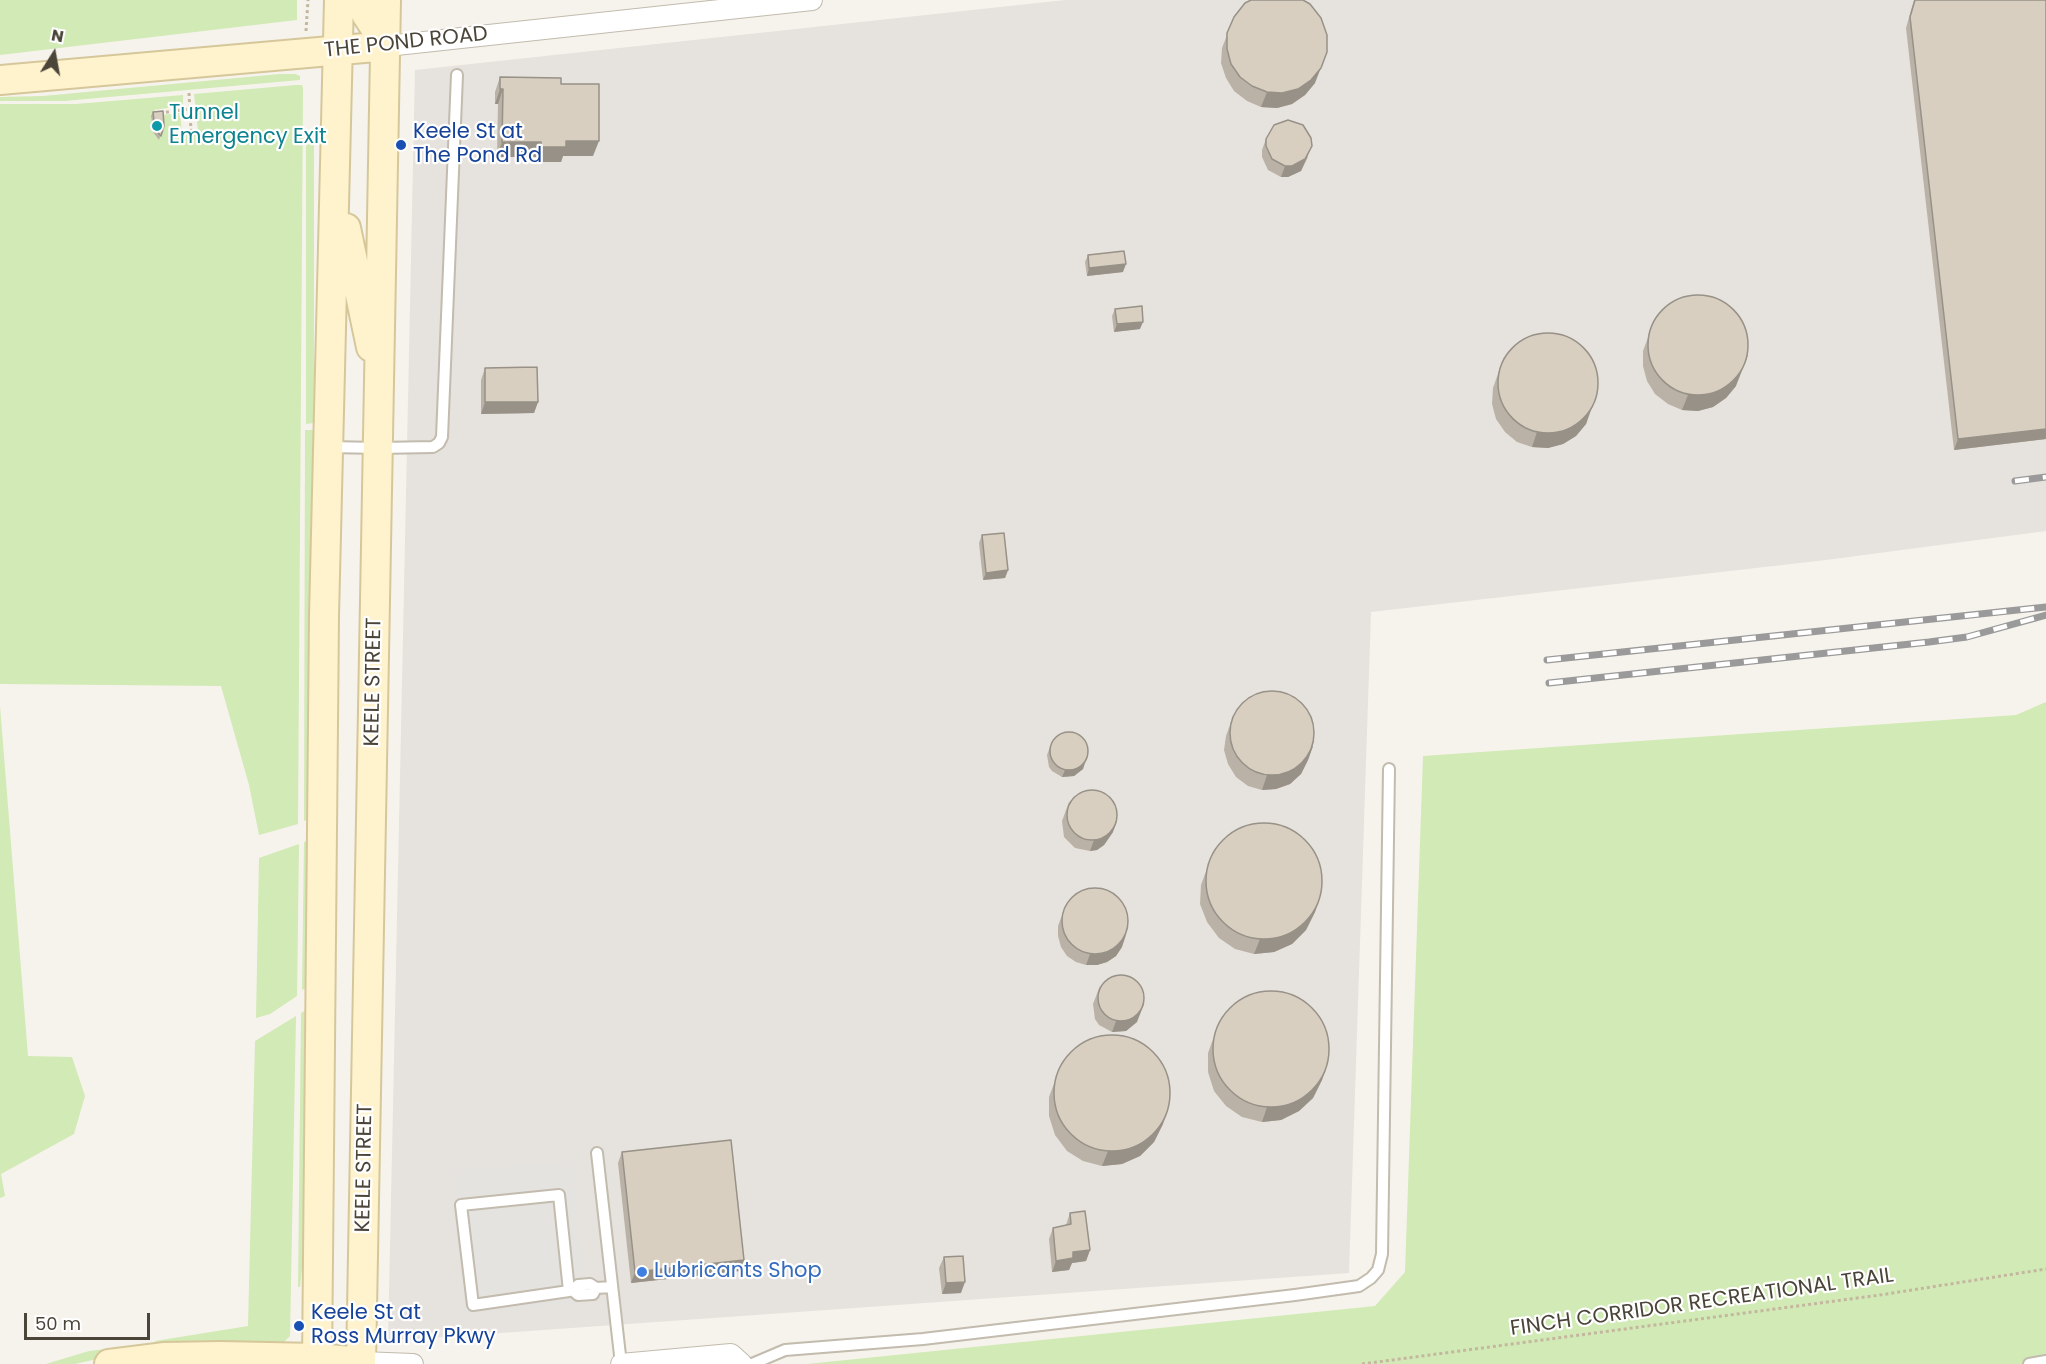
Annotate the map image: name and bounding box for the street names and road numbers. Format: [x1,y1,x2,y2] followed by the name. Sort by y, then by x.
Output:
[323,22,489,64] street label: THE POND ROAD
[360,617,388,747] street label: KEELE STREET
[351,1103,379,1233] street label: KEELE STREET
[1509,1264,1895,1342] street label: FINCH CORRIDOR RECREATIONAL TRAIL

